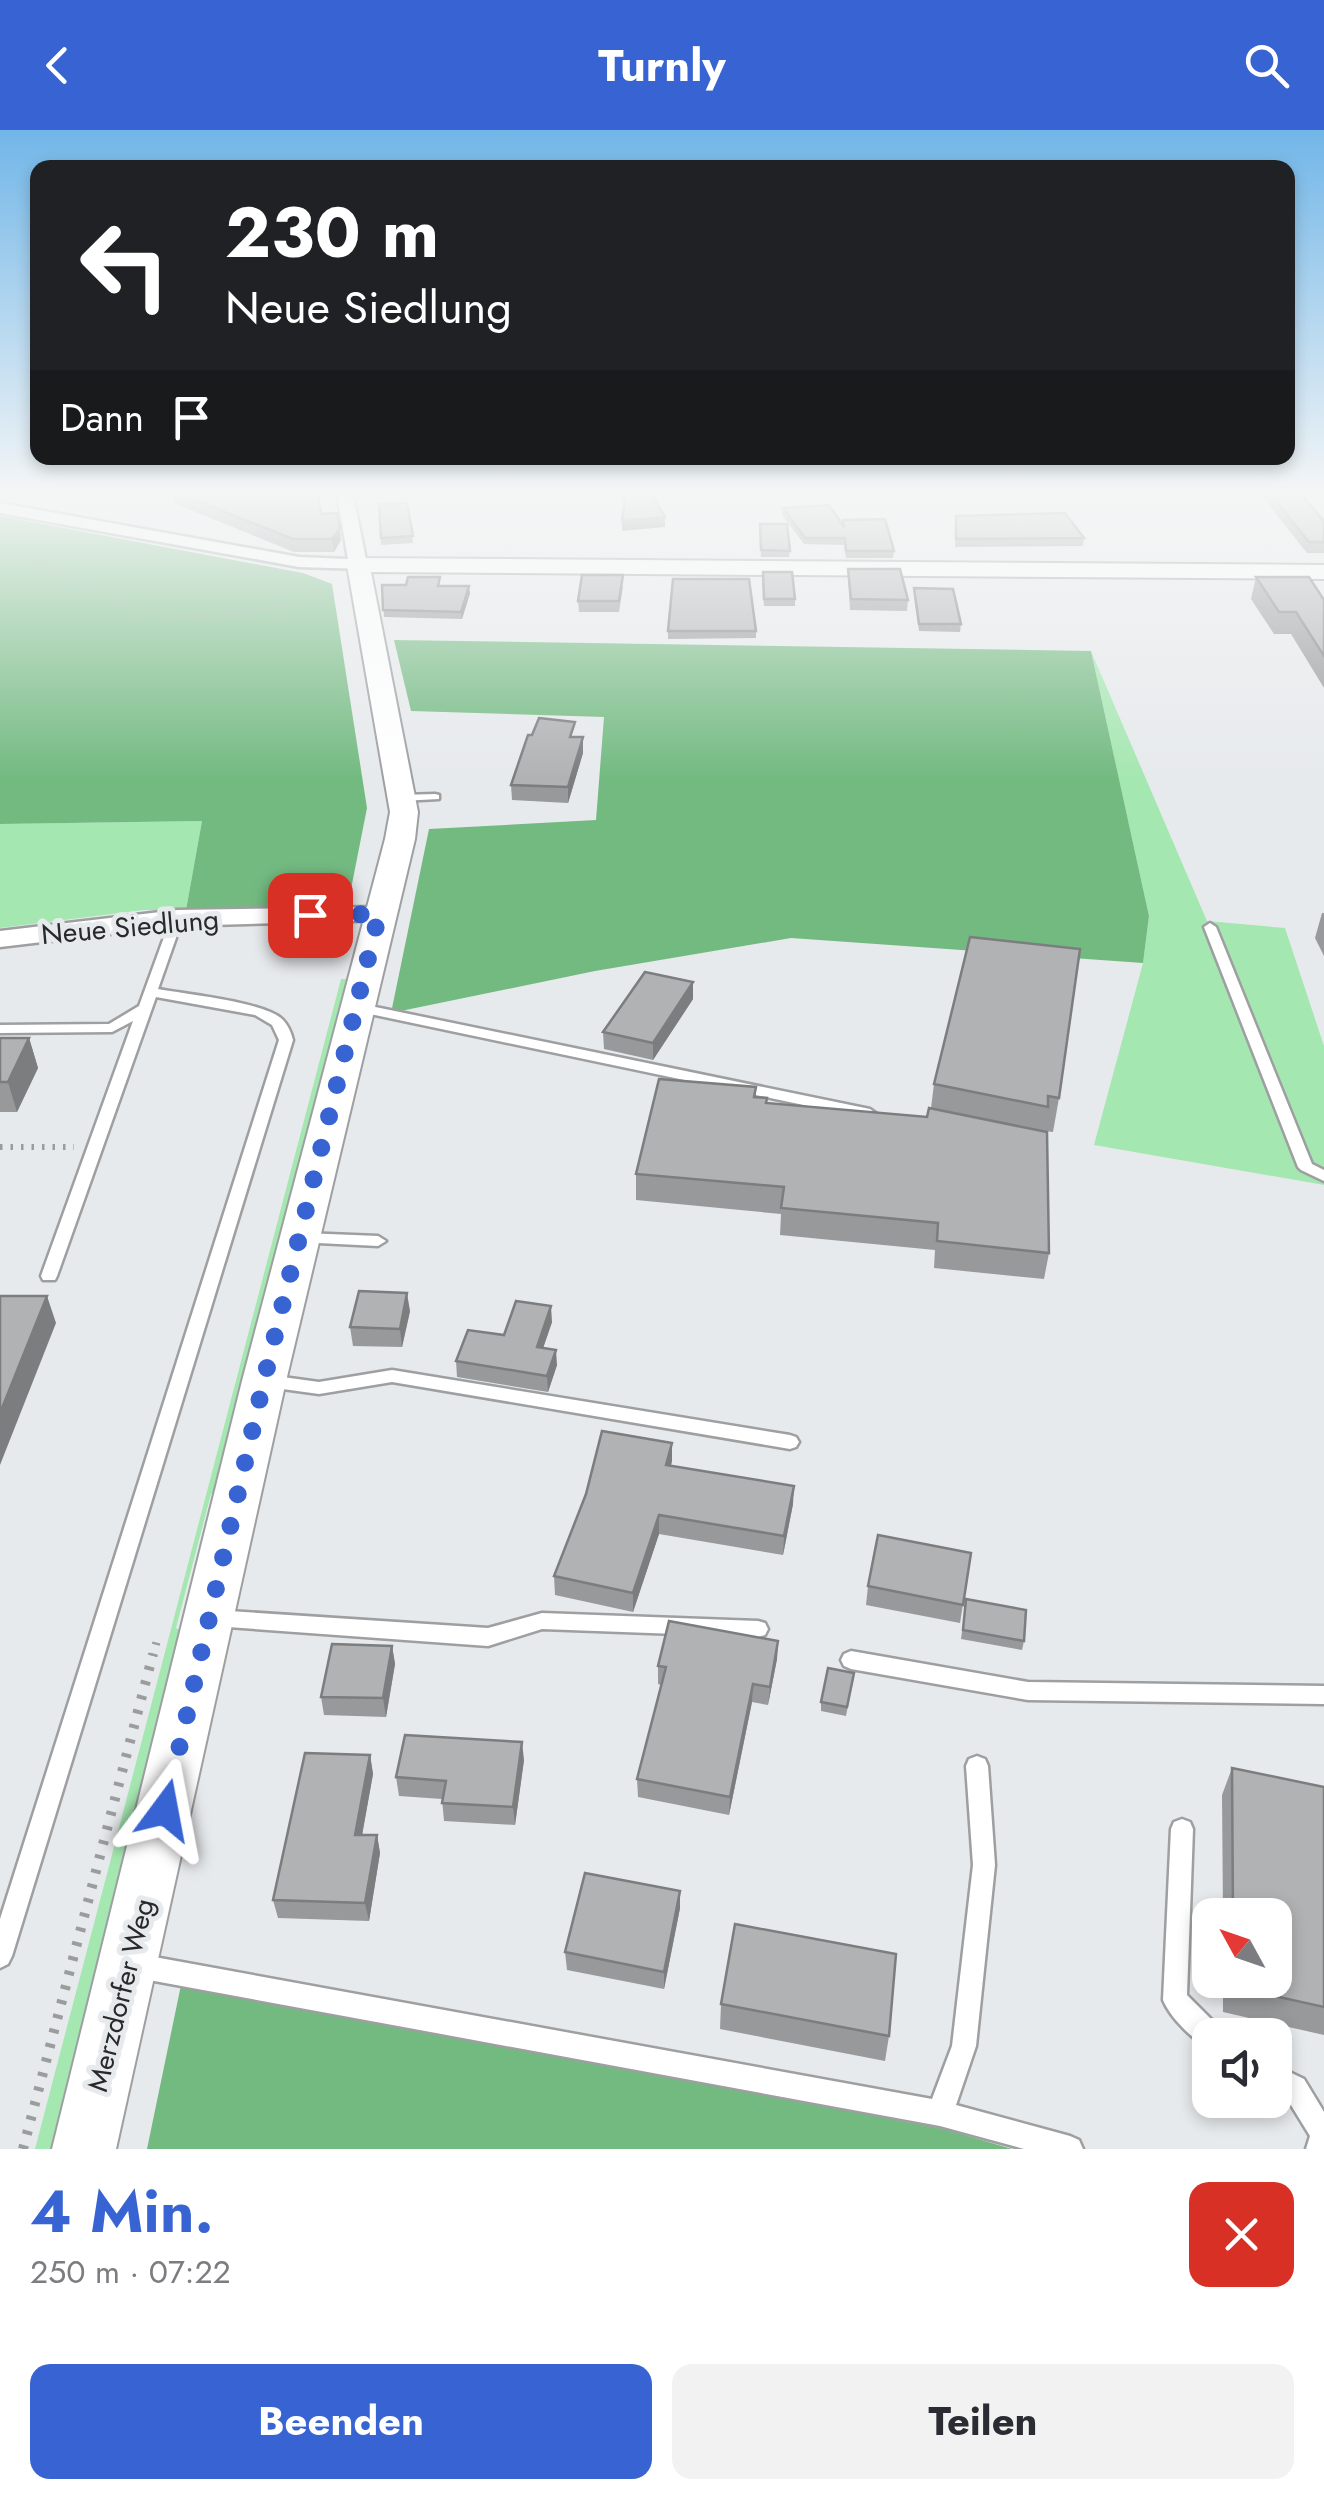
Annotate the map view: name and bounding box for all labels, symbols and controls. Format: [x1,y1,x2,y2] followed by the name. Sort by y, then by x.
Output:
[598,33,726,98] text: Turnly
[30,38,85,93] icon: back
[1239,38,1294,93] icon: search
[225,182,439,283] text: 230 m
[60,200,190,330] icon: left
[225,275,512,340] text: Neue Siedlung
[60,390,144,445] text: Dann
[164,390,219,445] icon: arrive
[268,873,353,958] pin
[283,888,338,943] icon: arrive
[39,899,221,955] street label: Neue Siedlung
[113,1758,217,1862] position arrow
[77,1894,165,2096] street label: Merzdorfer Weg
[1192,1898,1292,1998] north arrow
[1192,1898,1292,2118] map controls
[1192,2018,1292,2118] button: sound
[30,2168,214,2255] text: 4 Min.
[1189,2182,1294,2287] button: close
[30,2249,231,2295] text: 250 m · 07:22
[30,2364,652,2479] button: Beenden
[672,2364,1294,2479] button: Teilen

